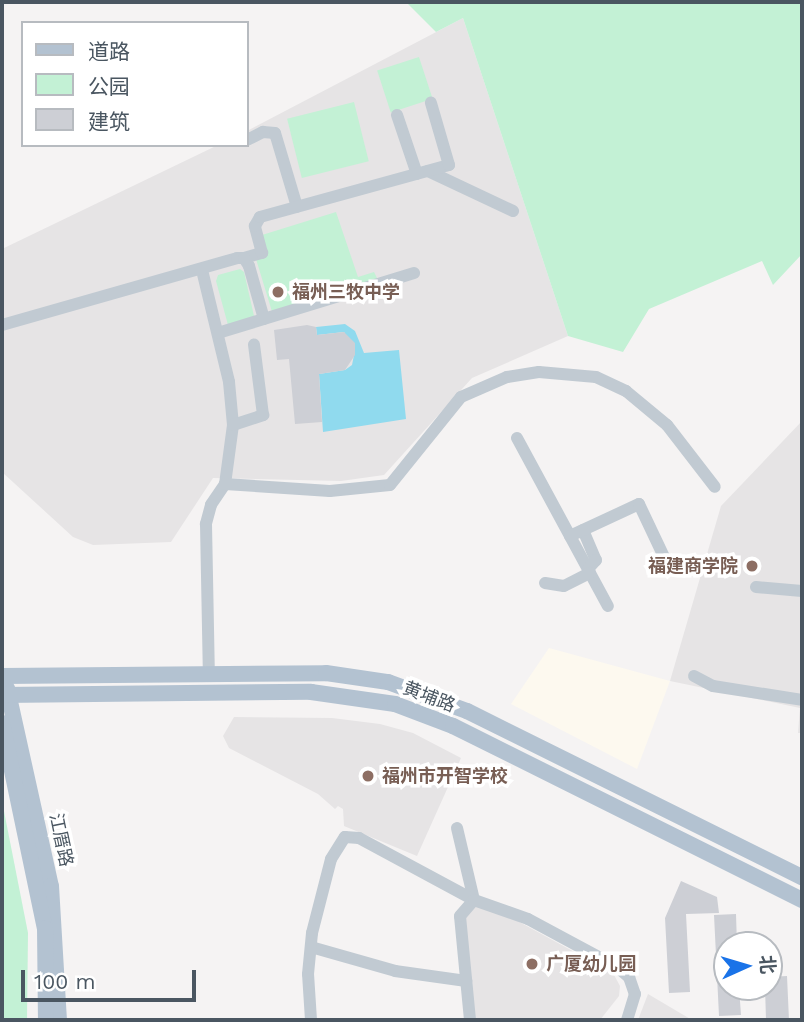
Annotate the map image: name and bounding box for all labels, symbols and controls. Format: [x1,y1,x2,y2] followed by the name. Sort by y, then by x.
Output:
[21,21,248,147] legend
[88,39,130,64] text: 道路
[88,74,130,99] text: 公园
[88,109,130,134] text: 建筑
[292,281,400,303] place label: 福州三牧中学
[270,284,286,300] marker: 福州三牧中学
[648,555,738,577] place label: 福建商学院
[744,558,760,574] marker: 福建商学院
[400,677,458,717] street label: 黄埔路
[382,765,508,787] place label: 福州市开智学校
[360,768,376,784] marker: 福州市开智学校
[45,811,77,869] street label: 江厝路
[713,931,783,1001] north arrow
[546,953,636,975] place label: 广厦幼儿园
[755,954,780,975] text: 北
[24,956,200,1000] scale bar
[524,956,540,972] marker: 广厦幼儿园
[34,969,96,994] text: 100 m

